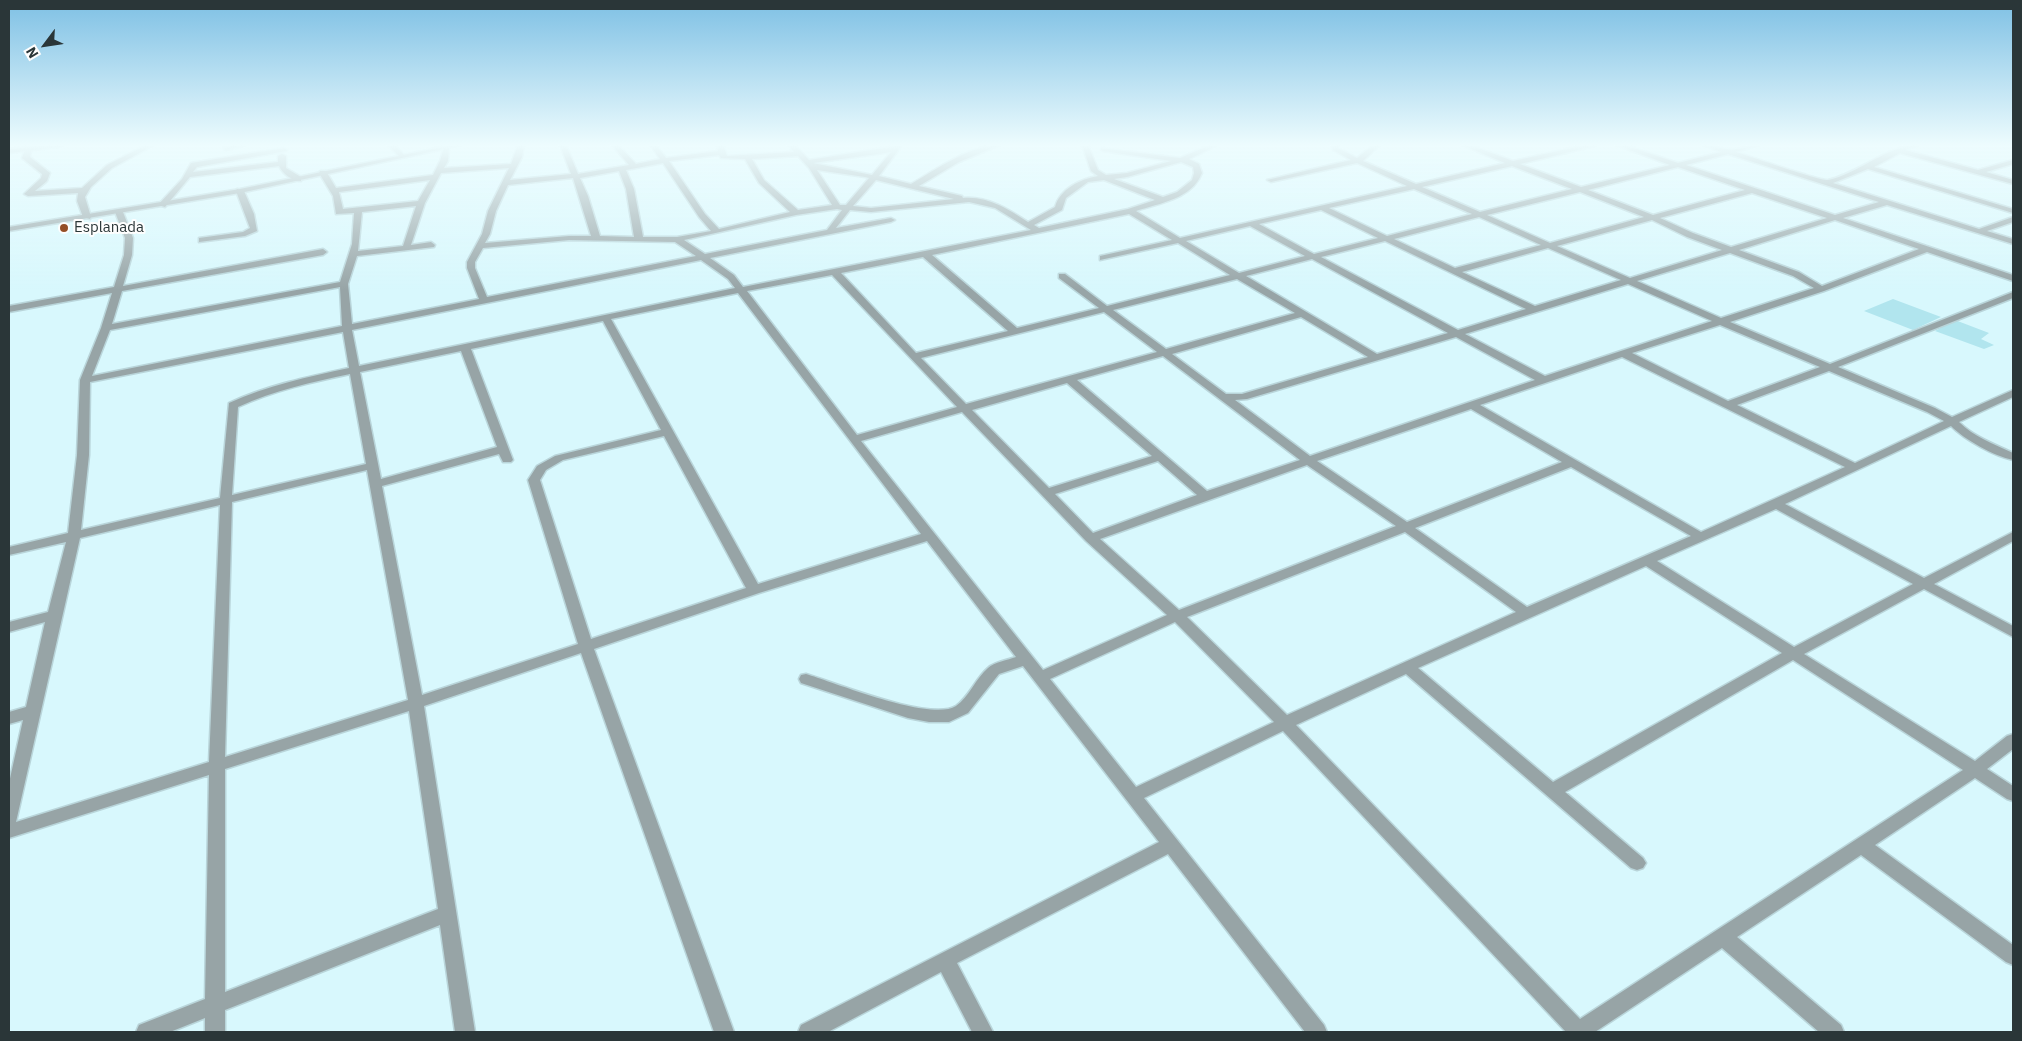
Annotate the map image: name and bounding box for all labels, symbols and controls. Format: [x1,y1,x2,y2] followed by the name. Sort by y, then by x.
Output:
[20,20,70,70] north arrow
[22,44,42,62] text: N
[74,219,144,237] place label: Esplanada
[58,222,70,234] marker: Esplanada

